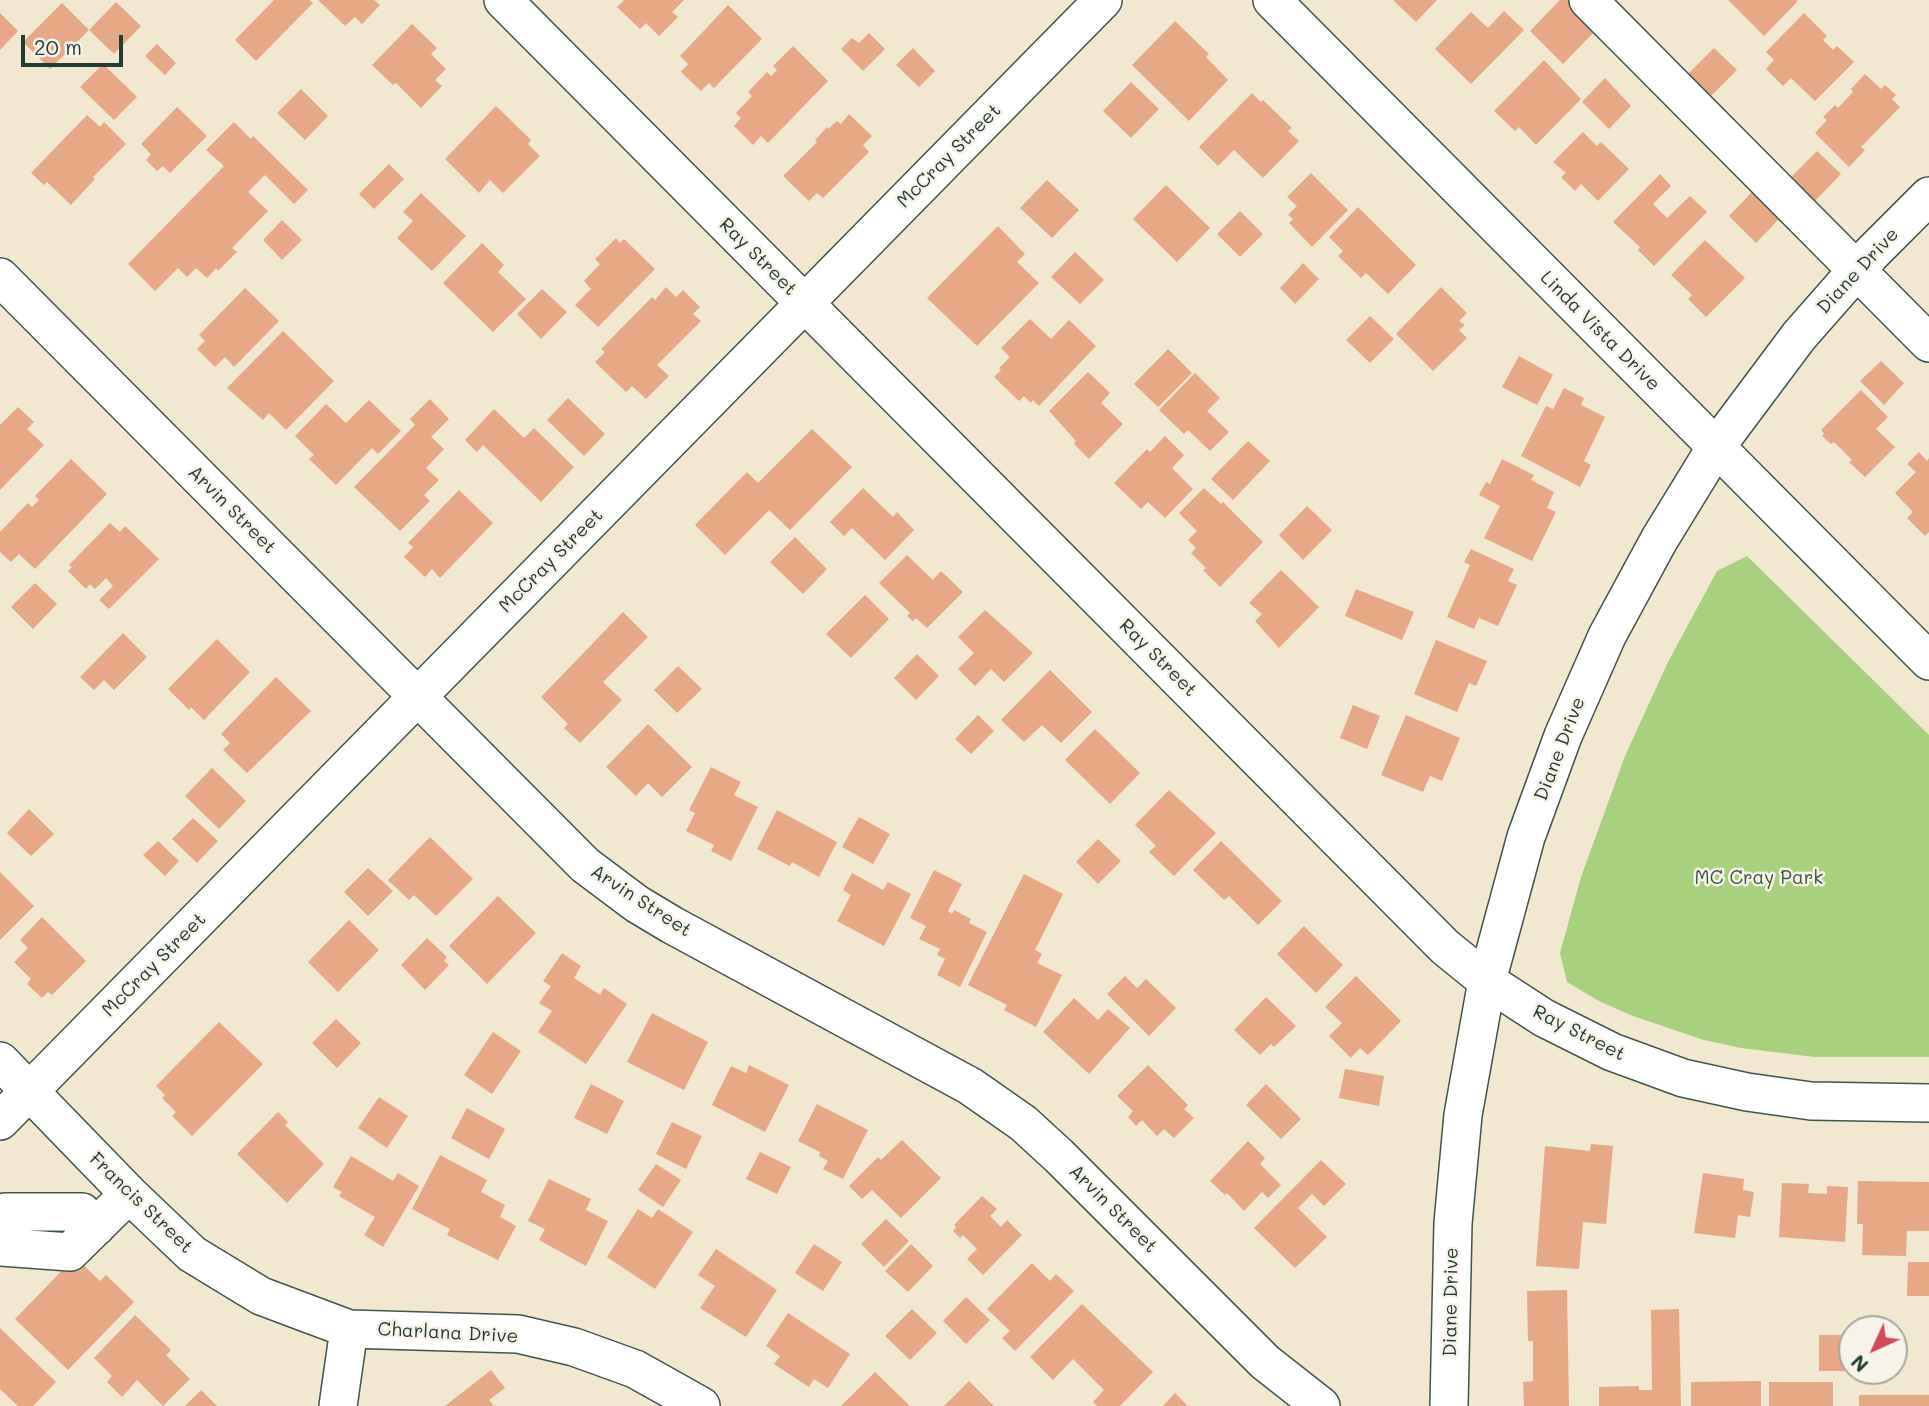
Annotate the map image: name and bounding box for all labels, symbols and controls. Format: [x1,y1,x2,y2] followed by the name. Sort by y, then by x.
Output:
[24,21,126,65] scale bar
[34,33,82,60] text: 20 m
[892,99,1006,213] street label: McCray Street
[714,213,802,301] street label: Ray Street
[1812,223,1904,319] street label: Diane Drive
[1535,266,1665,396] street label: Linda Vista Drive
[183,461,281,559] street label: Arvin Street
[494,504,608,618] street label: McCray Street
[1114,614,1202,702] street label: Ray Street
[1530,694,1590,804] street label: Diane Drive
[586,860,696,942] street label: Arvin Street
[1695,867,1823,889] park label: MC Cray Park
[97,908,211,1022] street label: McCray Street
[1529,1000,1629,1066] street label: Ray Street
[84,1148,198,1258] street label: Francis Street
[1064,1160,1162,1258] street label: Arvin Street
[1439,1247,1463,1357] street label: Diane Drive
[1838,1315,1908,1385] north arrow
[377,1318,519,1348] street label: Charlana Drive
[1845,1350,1873,1378] text: N

